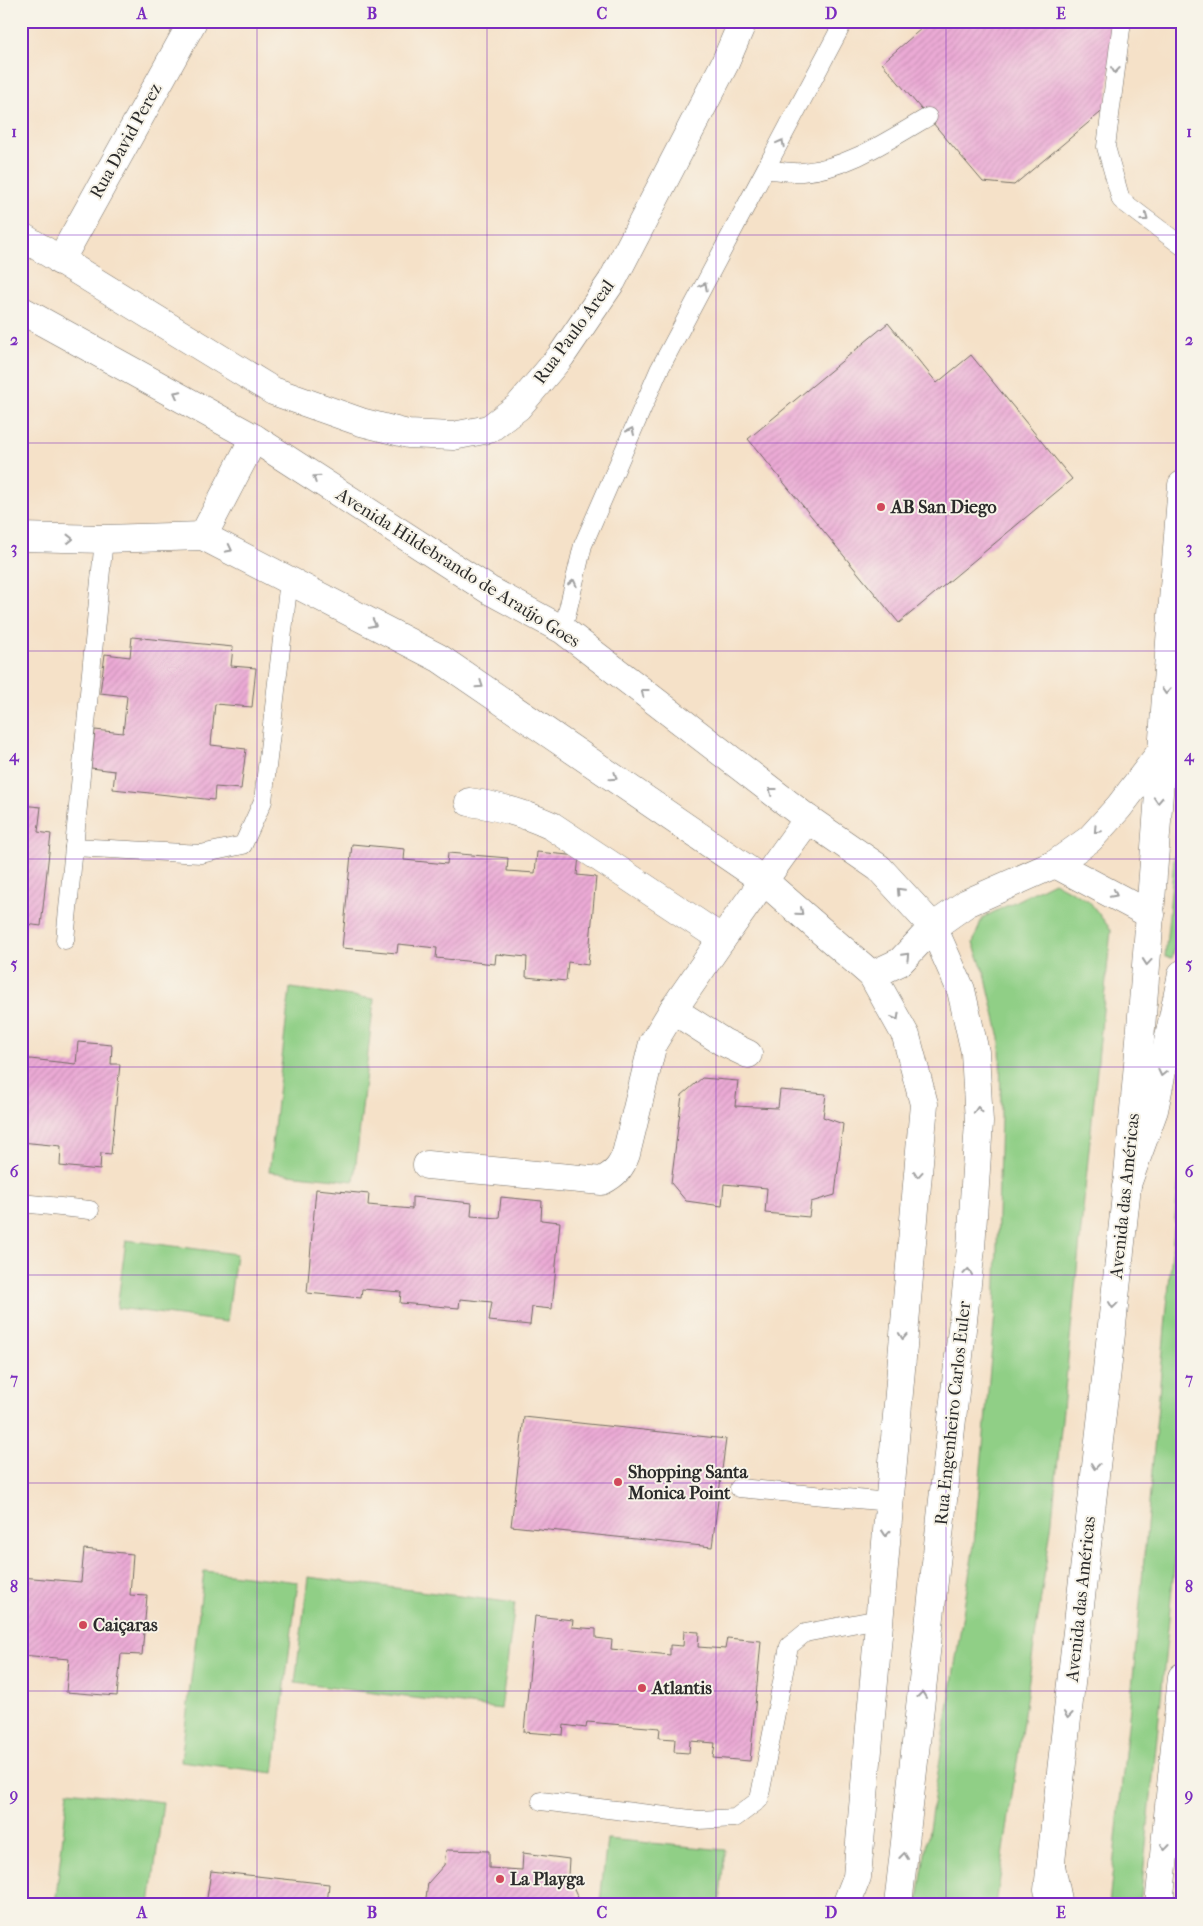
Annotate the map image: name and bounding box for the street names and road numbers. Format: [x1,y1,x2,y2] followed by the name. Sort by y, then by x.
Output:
[86,80,166,202] street label: Rua David Perez
[529,276,619,388] street label: Rua Paulo Areal
[331,483,584,652] street label: Avenida Hildebrando de Araújo Goes
[1106,1112,1144,1281] street label: Avenida das Américas
[931,1300,975,1526] street label: Rua Engenheiro Carlos Euler
[1062,1515,1100,1684] street label: Avenida das Américas

